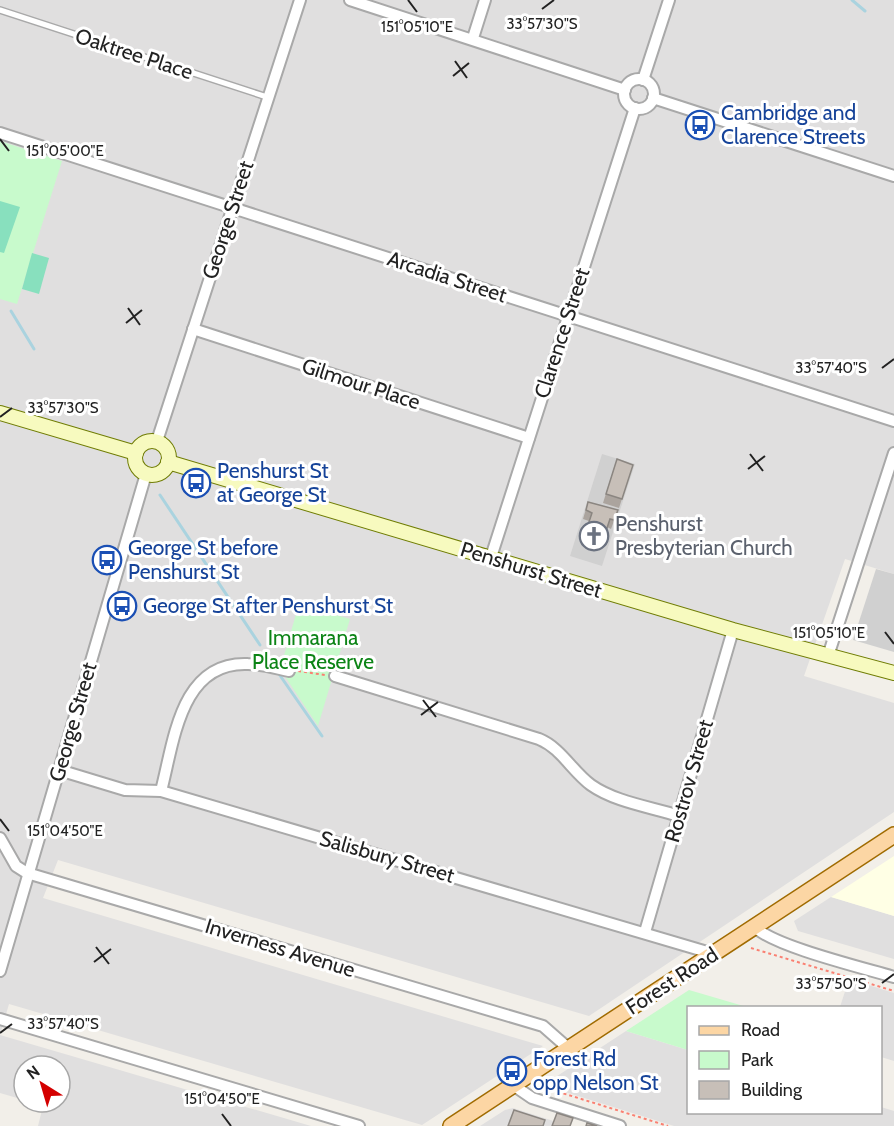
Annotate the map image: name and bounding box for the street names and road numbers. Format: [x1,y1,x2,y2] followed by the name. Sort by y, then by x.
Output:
[72,23,196,84] street label: Oaktree Place
[197,158,258,282] street label: George Street
[384,246,510,308] street label: Arcadia Street
[529,264,594,401] street label: Clarence Street
[299,353,424,414] street label: Gilmour Place
[457,536,605,603] street label: Penshurst Street
[44,659,101,784] street label: George Street
[659,717,718,845] street label: Rostrov Street
[317,825,457,888] street label: Salisbury Street
[202,913,358,982] street label: Inverness Avenue
[621,942,722,1020] street label: Forest Road

